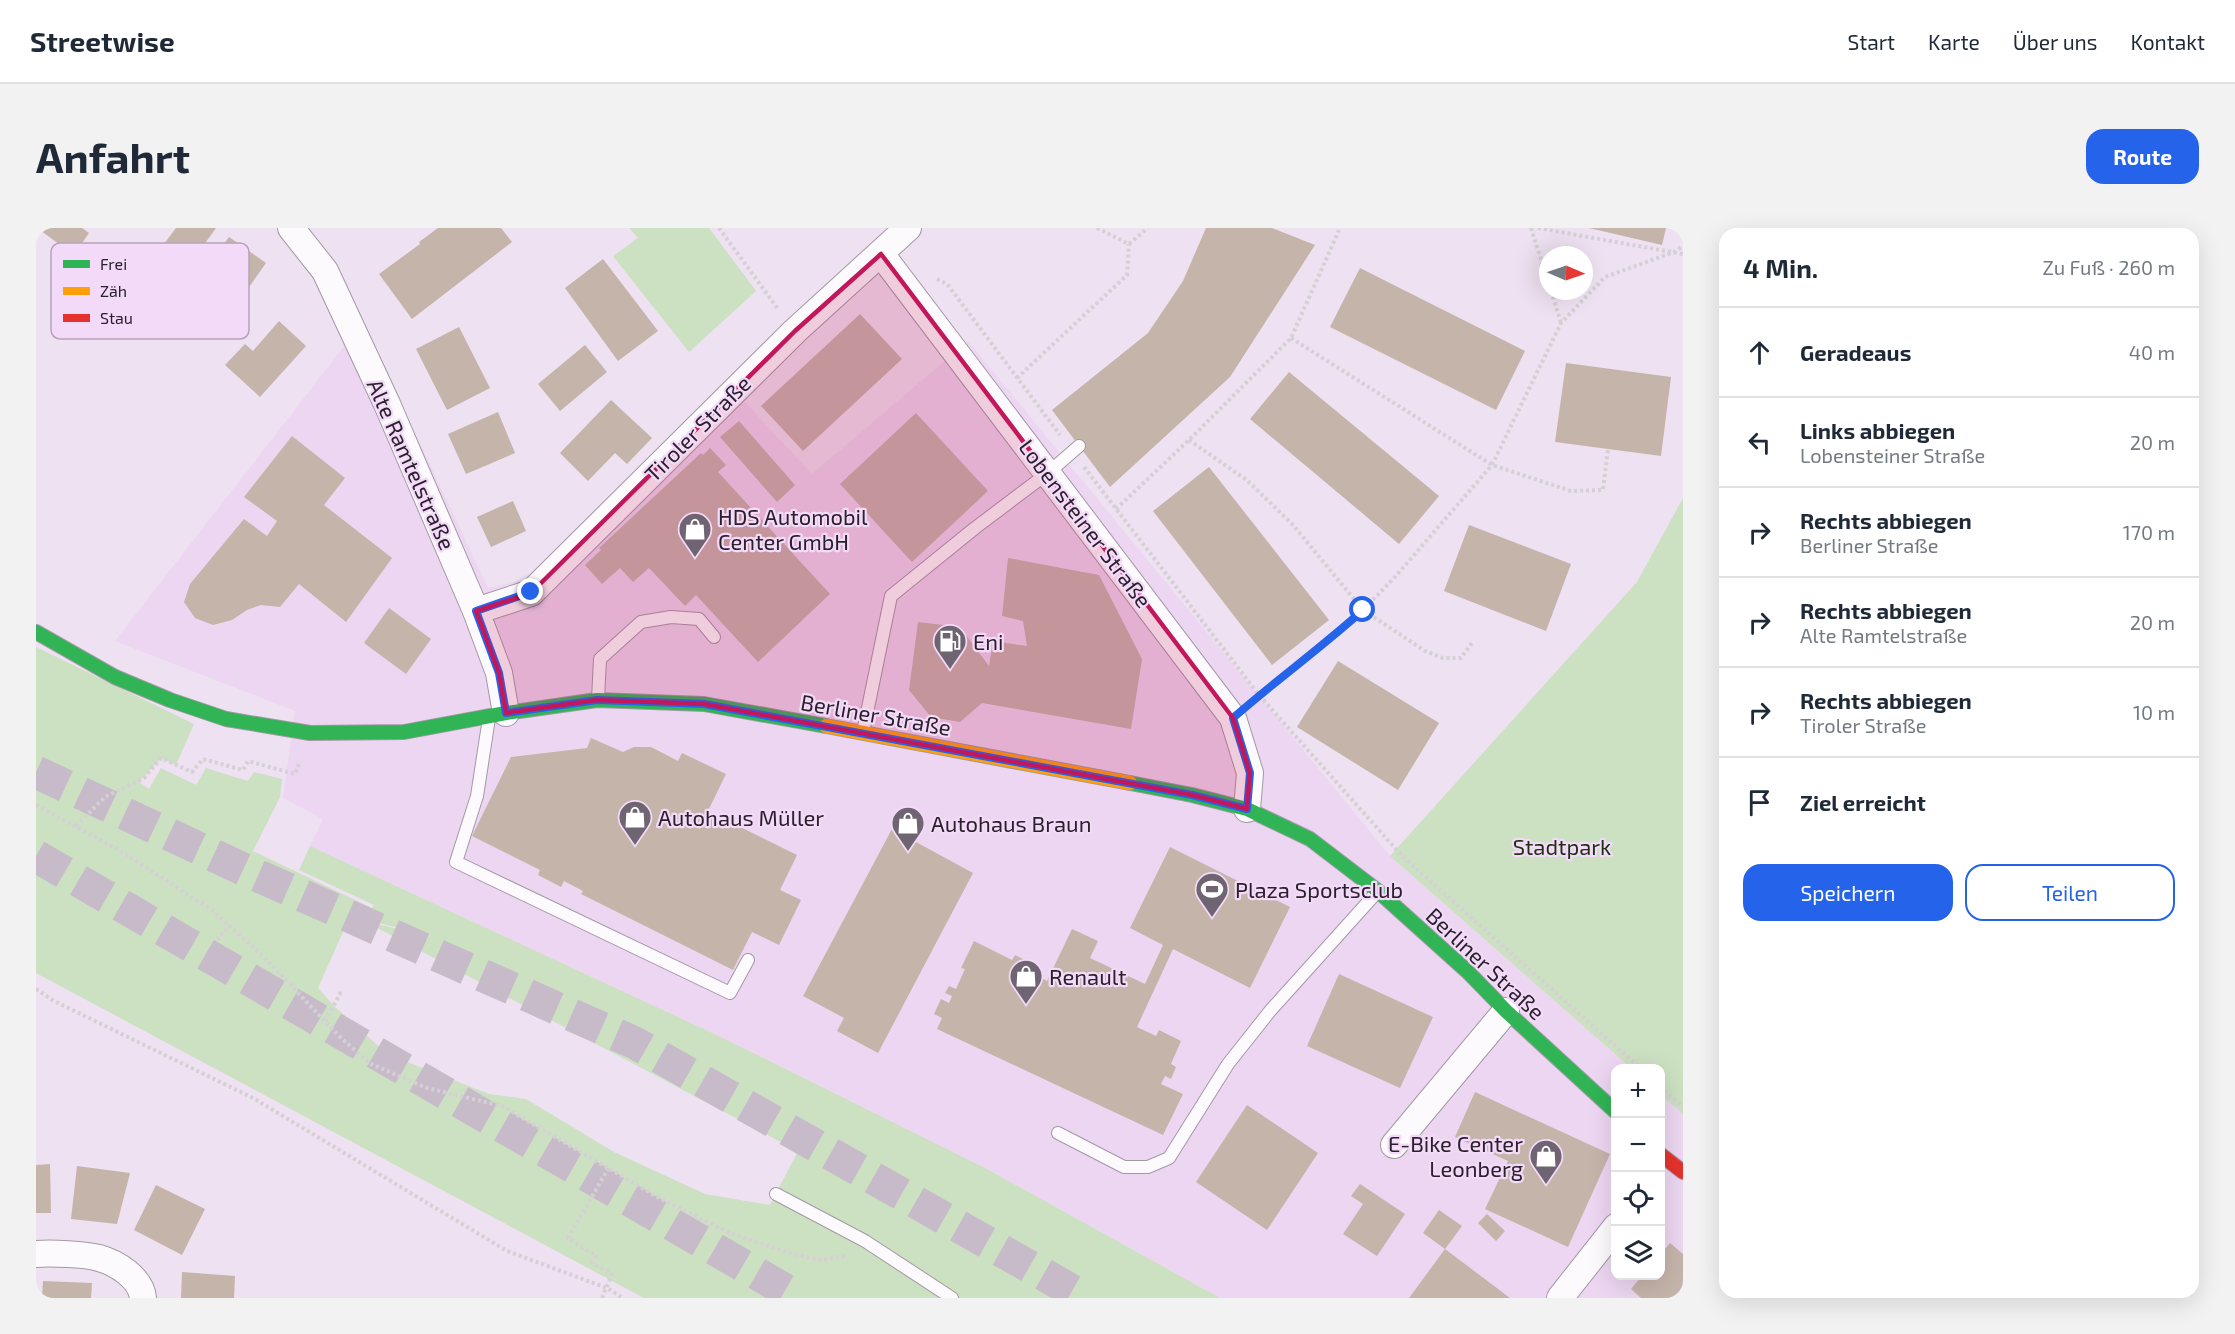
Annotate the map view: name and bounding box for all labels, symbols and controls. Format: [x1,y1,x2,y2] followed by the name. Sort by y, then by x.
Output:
[30,24,175,58] text: Streetwise
[1848,29,1895,54] text: Start
[1928,29,1980,54] text: Karte
[2013,29,2098,54] text: Über uns
[2131,29,2205,54] text: Kontakt
[2086,129,2199,184] button: Route
[36,131,190,181] text: Anfahrt
[51,243,249,339] legend
[1539,246,1593,300] north arrow
[1743,252,1818,283] text: 4 Min.
[100,254,127,273] text: Frei
[2042,255,2175,279] text: Zu Fuß · 260 m
[100,281,127,300] text: Zäh
[100,308,133,327] text: Stau
[1743,336,1776,369] icon: ahead
[1800,339,1911,365] text: Geradeaus
[2129,340,2175,364] text: 40 m
[639,370,755,486] street label: Tiroler Straße
[363,375,461,553] street label: Alte Ramtelstraße
[1800,417,1955,443] text: Links abbiegen
[1743,426,1776,459] icon: left
[2130,430,2175,454] text: 20 m
[1014,434,1158,612] street label: Lobensteiner Straße
[1800,443,1985,467] text: Lobensteiner Straße
[718,503,868,554] place label: HDS Automobil Center GmbH
[1800,507,1972,533] text: Rechts abbiegen
[677,511,713,558] shop icon: HDS Automobil Center GmbH
[1743,516,1776,549] icon: right
[2123,520,2175,544] text: 170 m
[1800,533,1938,557] text: Berliner Straße
[517,578,543,604] route end
[1349,596,1375,622] route start
[1800,597,1972,623] text: Rechts abbiegen
[1743,606,1776,639] icon: right
[2130,610,2175,634] text: 20 m
[932,623,968,670] fuel station icon: Eni
[1800,623,1967,647] text: Alte Ramtelstraße
[973,628,1004,654] place label: Eni
[1800,687,1972,713] text: Rechts abbiegen
[799,688,953,740] street label: Berliner Straße
[1743,696,1776,729] icon: right
[2133,700,2175,724] text: 10 m
[1800,713,1926,737] text: Tiroler Straße
[1743,786,1776,819] icon: arrive
[1800,789,1926,815] text: Ziel erreicht
[617,799,653,846] shop icon: Autohaus Müller
[658,804,824,830] place label: Autohaus Müller
[890,805,926,852] shop icon: Autohaus Braun
[931,810,1091,836] place label: Autohaus Braun
[1513,833,1611,859] park label: Stadtpark
[1743,864,1953,921] button: Speichern
[1965,864,2175,921] button: Teilen
[1194,871,1230,918] sports icon: Plaza Sportsclub
[1235,876,1403,902] place label: Plaza Sportsclub
[1421,902,1551,1024] street label: Berliner Straße
[1008,958,1044,1005] shop icon: Renault
[1049,963,1126,989] place label: Renault
[1611,1064,1665,1280] map controls
[1611,1064,1665,1118] button: +
[1611,1118,1665,1172] button: −
[1388,1130,1523,1181] place label: E-Bike Center Leonberg
[1528,1138,1564,1185] shop icon: E-Bike Center Leonberg
[1611,1172,1665,1226] button: locate
[1611,1226,1665,1280] button: layers

